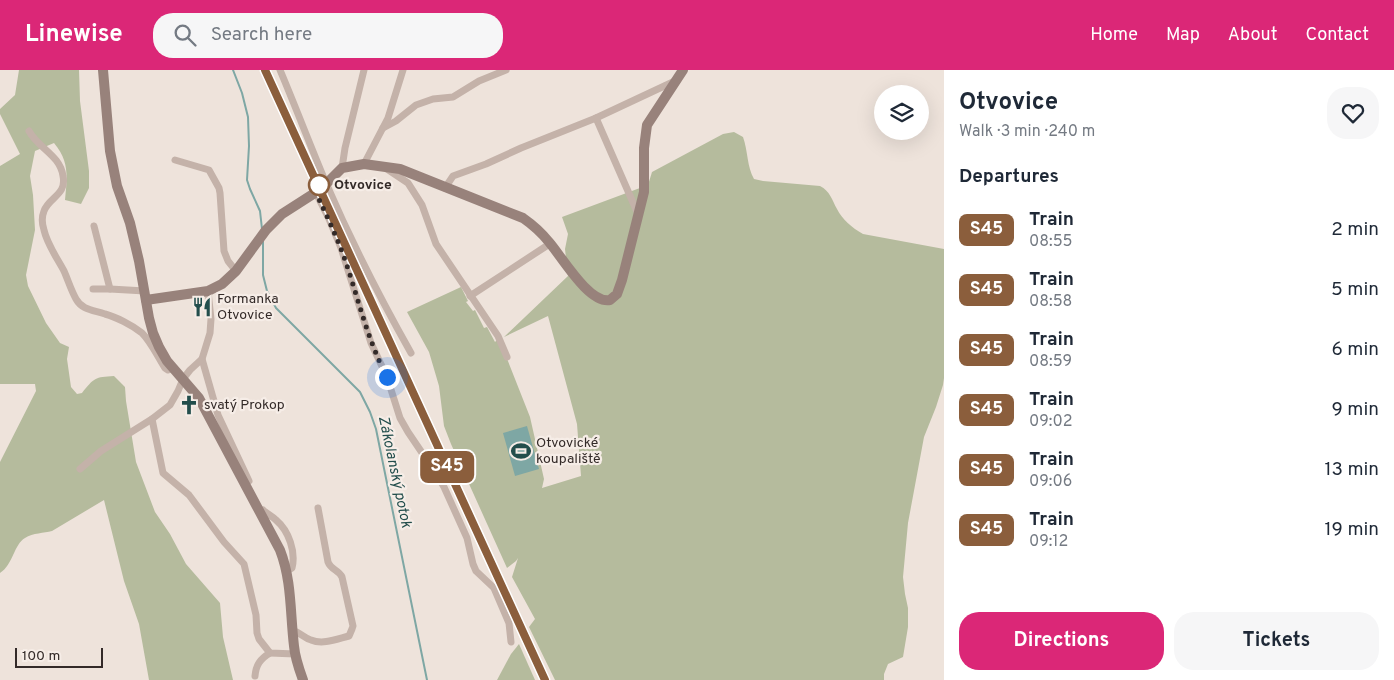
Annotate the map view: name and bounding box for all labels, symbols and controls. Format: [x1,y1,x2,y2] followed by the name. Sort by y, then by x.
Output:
[153,13,503,58] search box
[25,20,123,50] text: Linewise
[171,21,199,49] icon: search
[211,23,312,47] text: Search here
[1090,24,1138,47] text: Home
[1166,24,1200,47] text: Map
[1228,24,1277,47] text: About
[1305,24,1369,47] text: Contact
[874,85,929,140] map controls
[874,85,929,140] button: layers
[1327,87,1379,139] button: heart
[959,88,1058,118] text: Otvovice
[959,122,1095,142] text: Walk · 3 min · 240 m
[959,165,1059,189] text: Departures
[308,174,330,196] marker: Otvovice
[334,177,392,194] place label: Otvovice
[1029,208,1074,232] text: Train
[970,218,1003,241] text: S45
[1331,218,1379,242] text: 2 min
[1029,232,1073,252] text: 08:55
[1029,268,1074,292] text: Train
[970,278,1003,301] text: S45
[1331,278,1379,302] text: 5 min
[217,291,279,324] place label: Formanka Otvovice
[1029,292,1072,312] text: 08:58
[191,296,213,318] restaurant icon: Formanka Otvovice
[1029,328,1074,352] text: Train
[970,338,1003,361] text: S45
[1332,338,1379,362] text: 6 min
[1029,352,1072,372] text: 08:59
[375,365,400,390] your location
[1029,388,1074,412] text: Train
[178,394,200,416] church icon: svatý Prokop
[204,397,285,414] place label: svatý Prokop
[970,398,1003,421] text: S45
[1332,398,1379,422] text: 9 min
[1029,412,1073,432] text: 09:02
[373,414,415,530] water label: Zákolanský potok
[536,435,601,468] place label: Otvovické koupaliště
[510,440,532,462] sports icon: Otvovické koupaliště
[1029,448,1074,472] text: Train
[418,451,476,483] line badge: S45
[430,455,464,478] text: S45
[970,458,1003,481] text: S45
[1324,458,1379,482] text: 13 min
[1029,472,1072,492] text: 09:06
[1029,508,1074,532] text: Train
[970,518,1003,541] text: S45
[1324,518,1379,542] text: 19 min
[1029,532,1068,552] text: 09:12
[959,612,1164,670] button: Directions
[1174,612,1379,670] button: Tickets
[15,645,102,668] scale bar
[22,648,60,665] text: 100 m

